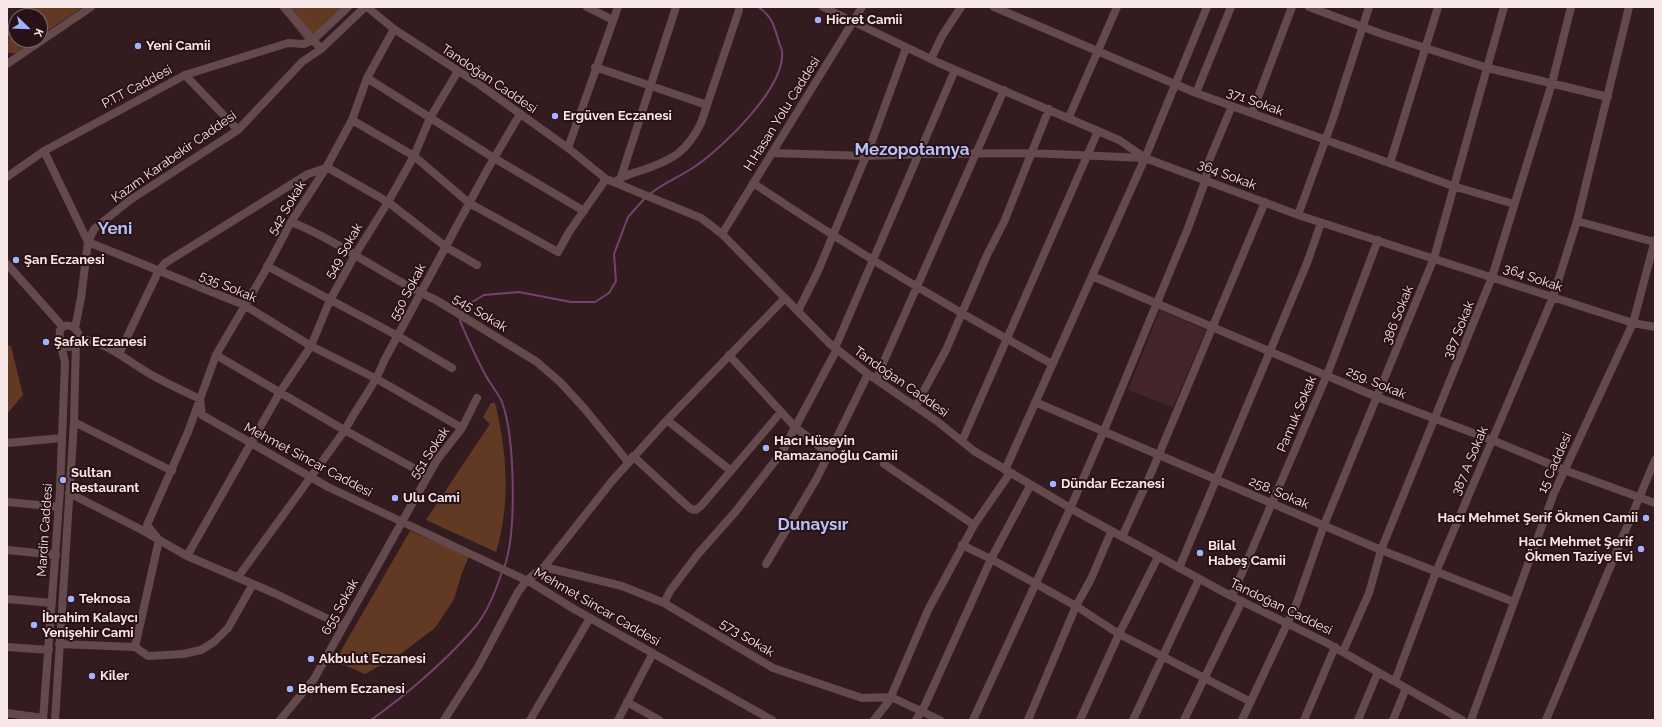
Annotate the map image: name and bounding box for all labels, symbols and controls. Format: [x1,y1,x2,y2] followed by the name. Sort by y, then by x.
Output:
[8,8,48,48] north arrow
[826,12,902,28] place label: Hicret Camii
[813,15,823,25] marker: Hicret Camii
[31,27,46,38] text: K
[146,38,211,54] place label: Yeni Camii
[133,41,143,51] marker: Yeni Camii
[438,41,540,117] street label: Tandoğan Caddesi
[741,54,823,174] street label: H.Hasan Yolu Caddesi
[99,62,175,112] street label: P.T.T Caddesi
[1225,85,1285,119] street label: 371 Sokak
[108,108,240,206] street label: Kazım Karabekir Caddesi
[563,108,672,124] place label: Ergüven Eczanesi
[550,111,560,121] marker: Ergüven Eczanesi
[855,140,969,160] district label: Mezopotamya
[1195,157,1259,193] street label: 364 Sokak
[265,178,309,238] street label: 542 Sokak
[98,219,132,239] district label: Yeni
[322,220,366,282] street label: 549 Sokak
[24,252,105,268] place label: Şan Eczanesi
[11,255,21,265] marker: Şan Eczanesi
[387,261,429,323] street label: 550 Sokak
[1501,261,1565,295] street label: 364 Sokak
[197,268,259,306] street label: 535 Sokak
[1379,283,1417,347] street label: 386 Sokak
[450,291,510,335] street label: 545 Sokak
[1440,299,1478,361] street label: 387 Sokak
[54,334,146,350] place label: Şafak Eczanesi
[41,337,51,347] marker: Şafak Eczanesi
[851,343,951,421] street label: Tandoğan Caddesi
[1344,363,1408,403] street label: 259. Sokak
[1274,373,1320,455] street label: Pamuk Sokak
[241,420,375,500] street label: Mehmet Sincar Caddesi
[407,424,453,482] street label: 551 Sokak
[1448,424,1492,498] street label: 387 A Sokak
[1535,430,1575,496] street label: 15 Caddesi
[774,433,898,464] place label: Hacı Hüseyin Ramazanoğlu Camii
[761,443,771,453] marker: Hacı Hüseyin Ramazanoğlu Camii
[71,465,139,496] place label: Sultan Restaurant
[1247,473,1311,513] street label: 258. Sokak
[58,475,68,485] marker: Sultan Restaurant
[1061,476,1164,492] place label: Dündar Eczanesi
[1048,479,1058,489] marker: Dündar Eczanesi
[34,483,56,577] street label: Mardin Caddesi
[403,490,460,506] place label: Ulu Cami
[390,493,400,503] marker: Ulu Cami
[1437,510,1638,526] place label: Hacı Mehmet Şerif Ökmen Camii
[1641,513,1651,523] marker: Hacı Mehmet Şerif Ökmen Camii
[778,515,848,535] district label: Dunaysır
[1519,534,1633,565] place label: Hacı Mehmet Şerif Ökmen Taziye Evi
[1208,538,1286,569] place label: Bilal Habeş Camii
[1636,544,1646,554] marker: Hacı Mehmet Şerif Ökmen Taziye Evi
[1195,548,1205,558] marker: Bilal Habeş Camii
[531,564,663,650] street label: Mehmet Sincar Caddesi
[1227,575,1335,639] street label: Tandoğan Caddesi
[318,576,362,638] street label: 655 Sokak
[79,591,130,607] place label: Teknosa
[66,594,76,604] marker: Teknosa
[42,610,138,641] place label: İbrahim Kalaycı Yenişehir Cami
[717,616,777,660] street label: 573 Sokak
[29,620,39,630] marker: İbrahim Kalaycı Yenişehir Cami
[319,651,426,667] place label: Akbulut Eczanesi
[306,654,316,664] marker: Akbulut Eczanesi
[100,668,129,684] place label: Kiler
[87,671,97,681] marker: Kiler
[298,681,405,697] place label: Berhem Eczanesi
[285,684,295,694] marker: Berhem Eczanesi

